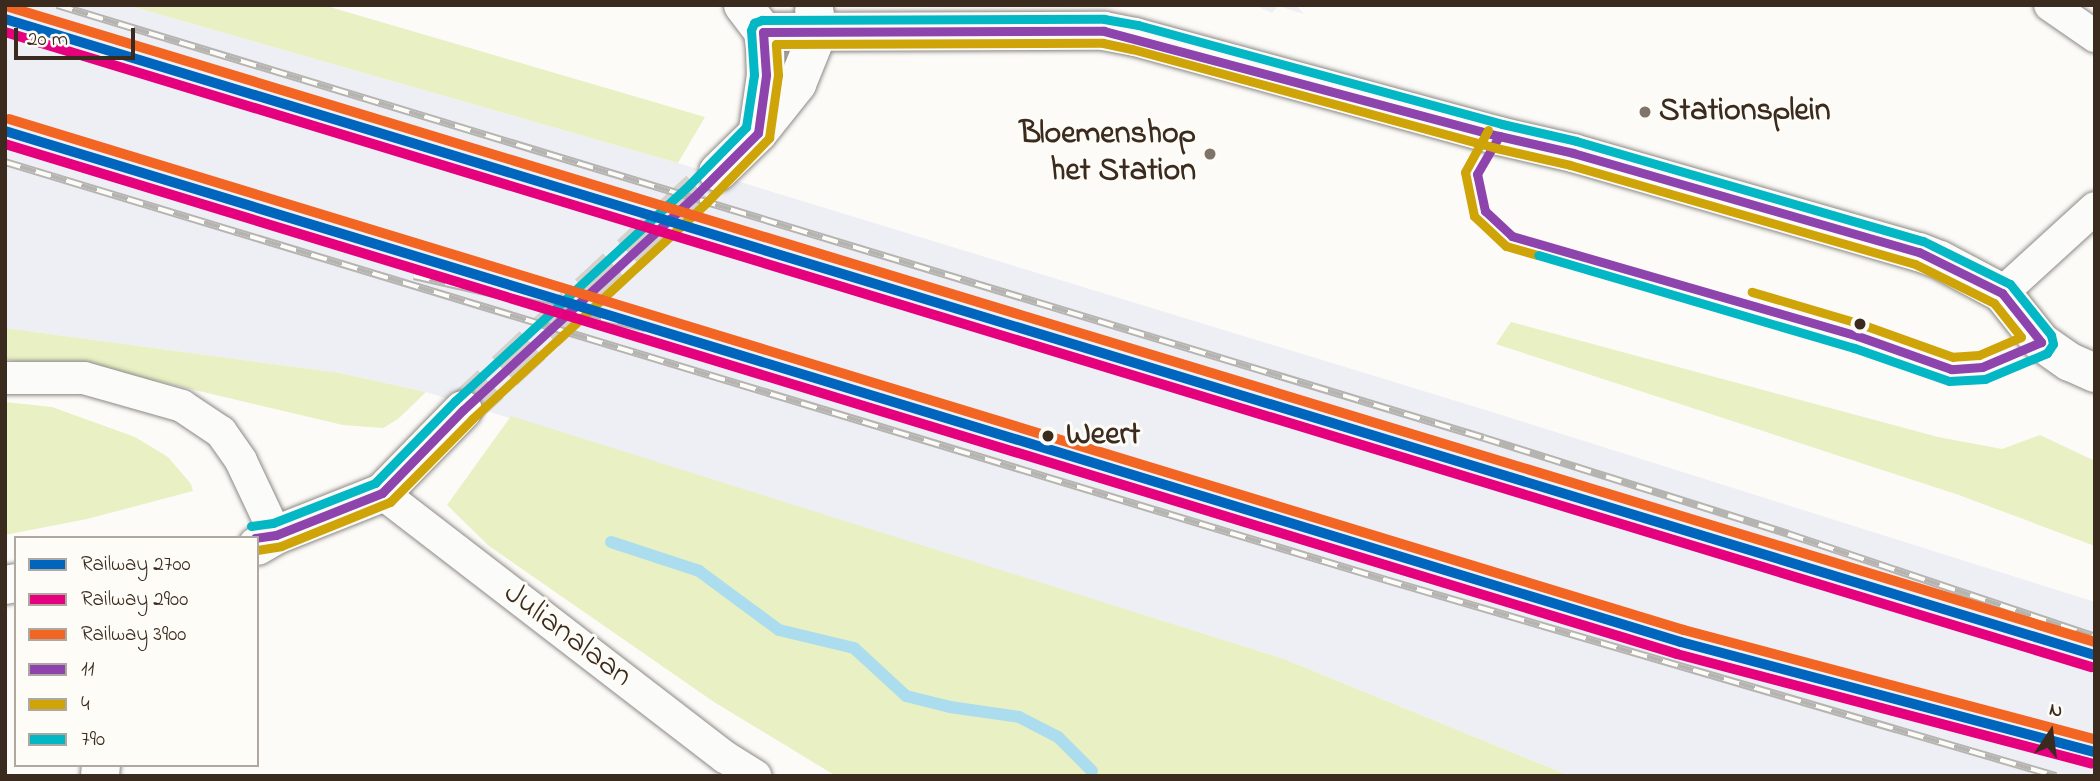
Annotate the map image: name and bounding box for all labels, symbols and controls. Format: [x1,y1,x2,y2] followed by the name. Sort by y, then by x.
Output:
[18,14,138,58] scale bar
[27,25,68,55] text: 20 m
[1659,93,1830,131] place label: Stationsplein
[1637,104,1653,120] marker: Stationsplein
[1020,117,1196,192] place label: Bloemenshop het Station
[1202,146,1218,162] marker: Bloemenshop het Station
[1853,317,1867,331] unlabelled marker
[1066,417,1140,455] place label: Weert
[1037,425,1059,447] marker: Weert
[14,536,259,767] legend
[81,550,191,580] text: Railway 2700
[495,575,639,697] street label: Julianalaan
[81,585,188,615] text: Railway 2900
[81,620,186,650] text: Railway 3900
[81,655,94,685] text: 11
[81,690,90,720] text: 4
[2047,696,2065,726] text: N
[2016,697,2086,767] north arrow
[81,725,105,755] text: 790

